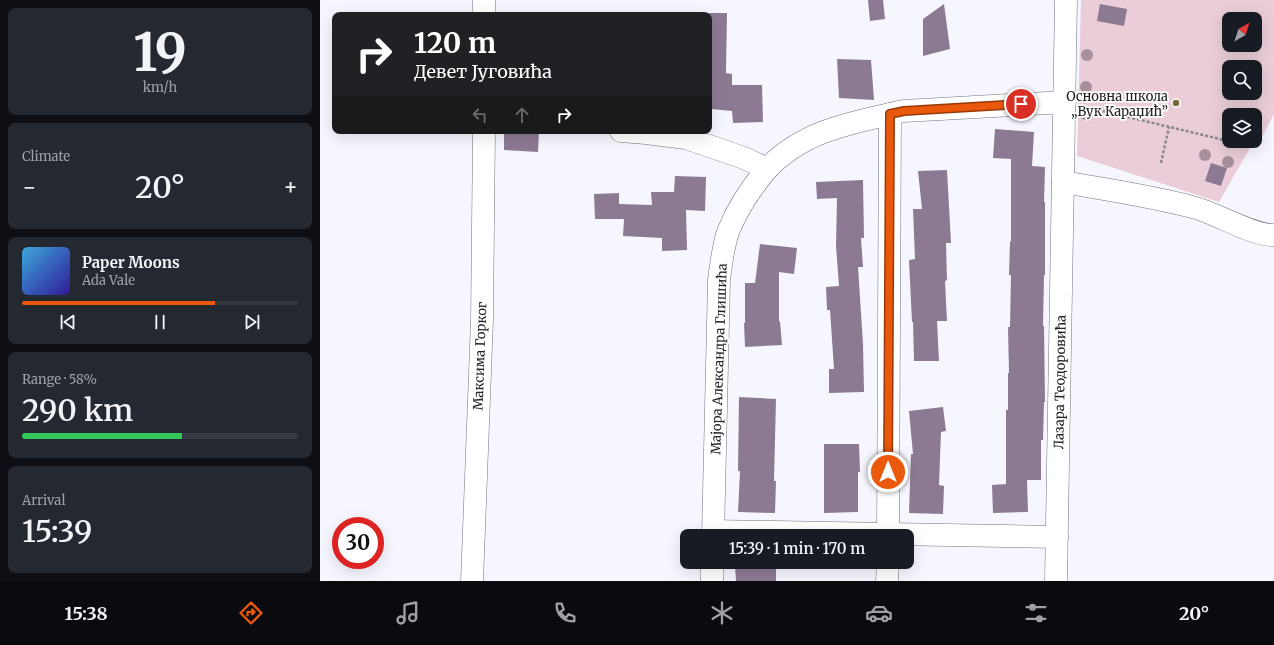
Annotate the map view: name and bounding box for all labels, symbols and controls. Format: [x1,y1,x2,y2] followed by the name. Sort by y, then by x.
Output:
[1222,12,1262,52] north arrow
[1222,12,1262,148] map controls
[133,20,187,85] text: 19
[414,25,496,61] text: 120 m
[348,28,400,80] icon: right
[414,60,552,83] text: Девет Југовића
[1222,60,1262,100] button: search
[143,79,177,96] text: km/h
[1004,87,1038,121] pin
[1066,88,1168,120] place label: Основна школа „Вук Караџић”
[1010,93,1032,115] icon: arrive
[1171,98,1181,108] marker: Основна школа „Вук Караџић”
[469,104,491,126] icon: left
[511,104,533,126] icon: ahead
[553,104,575,126] icon: right
[1222,108,1262,148] button: layers
[22,148,70,165] text: Climate
[135,168,185,206] text: 20°
[22,173,37,201] text: −
[283,173,298,201] text: +
[82,253,180,272] text: Paper Moons
[707,263,731,455] street label: Мајора Александра Глишића
[82,272,135,289] text: Ada Vale
[470,301,490,411] street label: Максима Горког
[57,311,79,333] icon: previous
[149,311,171,333] icon: pause
[241,311,263,333] icon: next
[1050,315,1070,449] street label: Лазара Теодоровића
[22,371,97,388] text: Range · 58%
[22,391,133,429] text: 290 km
[867,451,909,493] position arrow
[22,492,65,509] text: Arrival
[22,512,92,550] text: 15:39
[332,517,384,569] speed limit sign: 30
[729,539,865,558] text: 15:39 · 1 min · 170 m
[237,599,265,627] icon: directions
[394,599,422,627] icon: music
[551,599,579,627] icon: phone
[708,599,736,627] icon: climate
[865,599,893,627] icon: car
[1022,599,1050,627] icon: filters
[65,602,108,625] text: 15:38
[1179,602,1209,625] text: 20°

